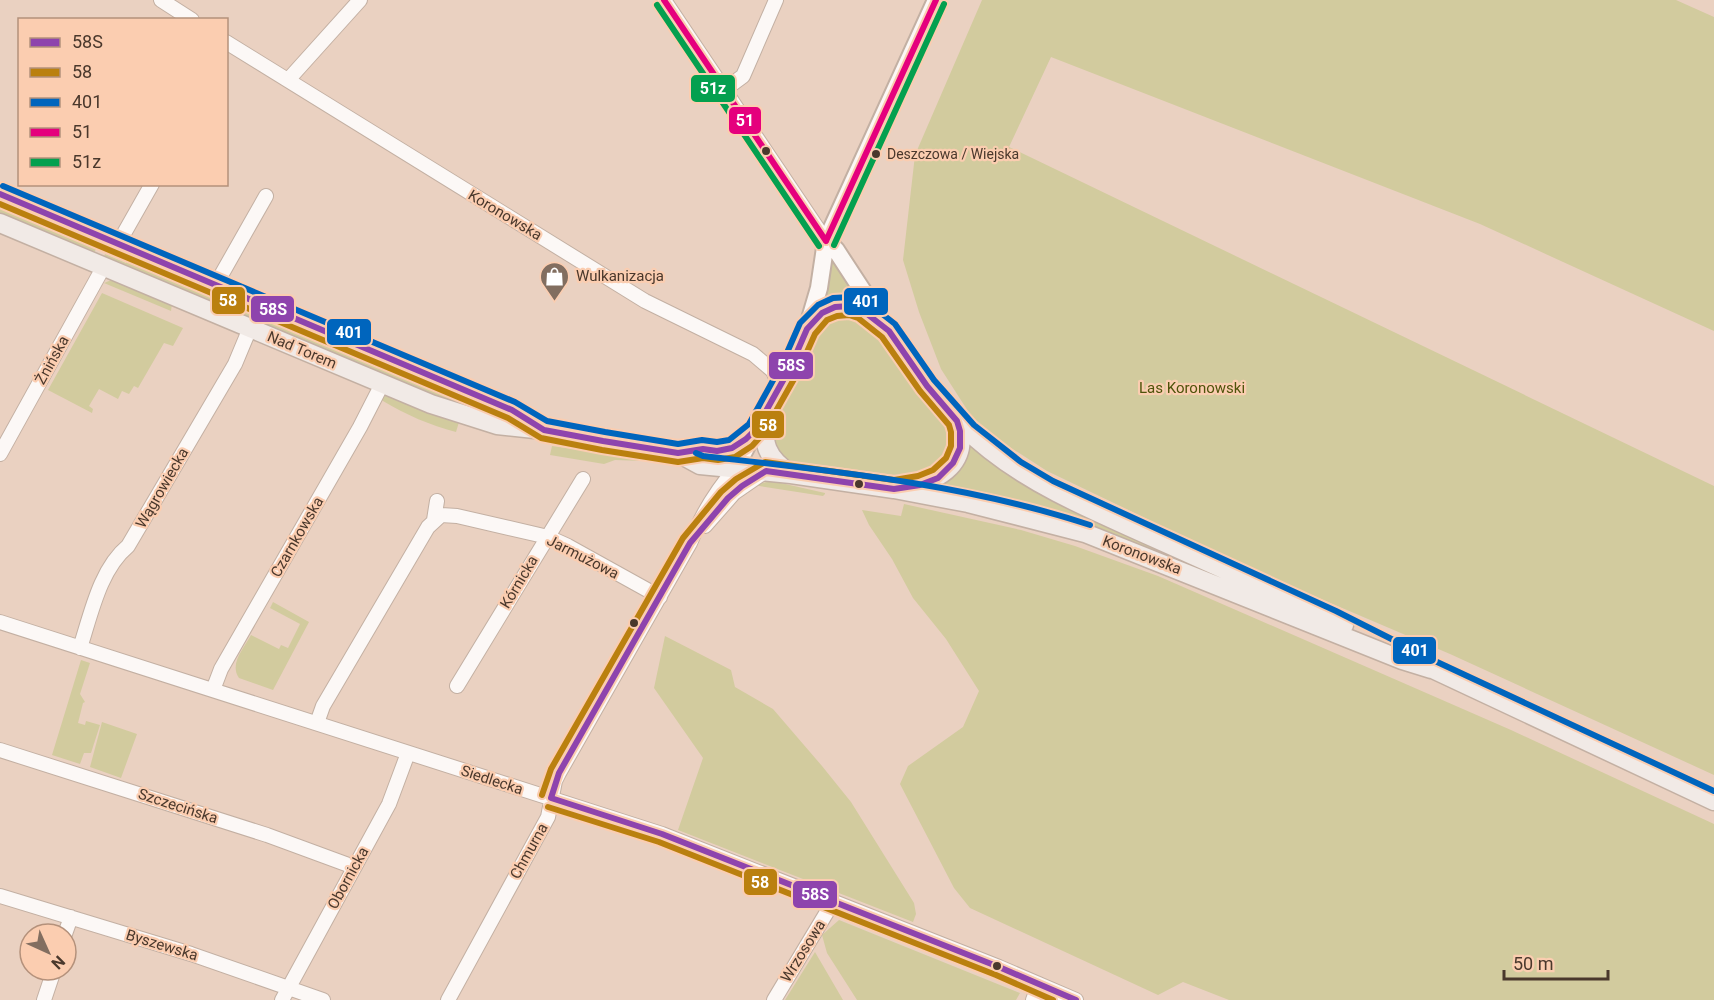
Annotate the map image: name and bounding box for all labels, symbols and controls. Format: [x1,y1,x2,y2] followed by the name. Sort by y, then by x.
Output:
[18,18,228,186] legend
[72,31,103,52] text: 58S
[72,61,92,82] text: 58
[690,74,736,103] line badge: 51z
[700,79,726,98] text: 51z
[72,91,102,112] text: 401
[728,106,762,135] line badge: 51
[736,111,754,130] text: 51
[72,121,92,142] text: 51
[760,145,772,157] unlabelled marker
[887,146,1019,162] place label: Deszczowa / Wiejska
[870,148,882,160] marker: Deszczowa / Wiejska
[72,151,101,172] text: 51z
[465,186,545,244] street label: Koronowska
[539,260,571,302] shop icon: Wulkanizacja
[576,267,664,285] place label: Wulkanizacja
[211,286,246,315] line badge: 58
[843,287,889,316] line badge: 401
[219,291,237,310] text: 58
[852,292,880,311] text: 401
[250,295,295,323] line badge: 58S
[259,300,287,319] text: 58S
[326,318,372,346] line badge: 401
[335,323,363,342] text: 401
[265,327,339,373] street label: Nad Torem
[31,333,73,387] street label: Żnińska
[768,351,814,380] line badge: 58S
[777,356,805,375] text: 58S
[1139,379,1245,397] park label: Las Koronowski
[751,410,785,439] line badge: 58
[759,416,777,435] text: 58
[132,445,192,531] street label: Wągrowiecka
[853,478,865,490] unlabelled marker
[267,494,327,580] street label: Czarnkowska
[544,531,622,583] street label: Jarmużowa
[1100,532,1184,578] street label: Koronowska
[496,552,542,612] street label: Kórnicka
[628,617,640,629] unlabelled marker
[1392,636,1437,665] line badge: 401
[1401,641,1429,660] text: 401
[459,762,525,798] street label: Siedlecka
[136,785,220,827] street label: Szczecińska
[506,820,552,882] street label: Chmurna
[324,844,372,912] street label: Obornicka
[743,868,778,896] line badge: 58
[751,873,769,892] text: 58
[792,880,838,909] line badge: 58S
[801,885,829,904] text: 58S
[777,917,829,985] street label: Wrzosowa
[18,922,78,982] north arrow
[124,926,200,964] street label: Byszewska
[1504,943,1608,981] scale bar
[48,952,69,973] text: N
[1513,953,1553,974] text: 50 m
[991,960,1003,972] unlabelled marker

